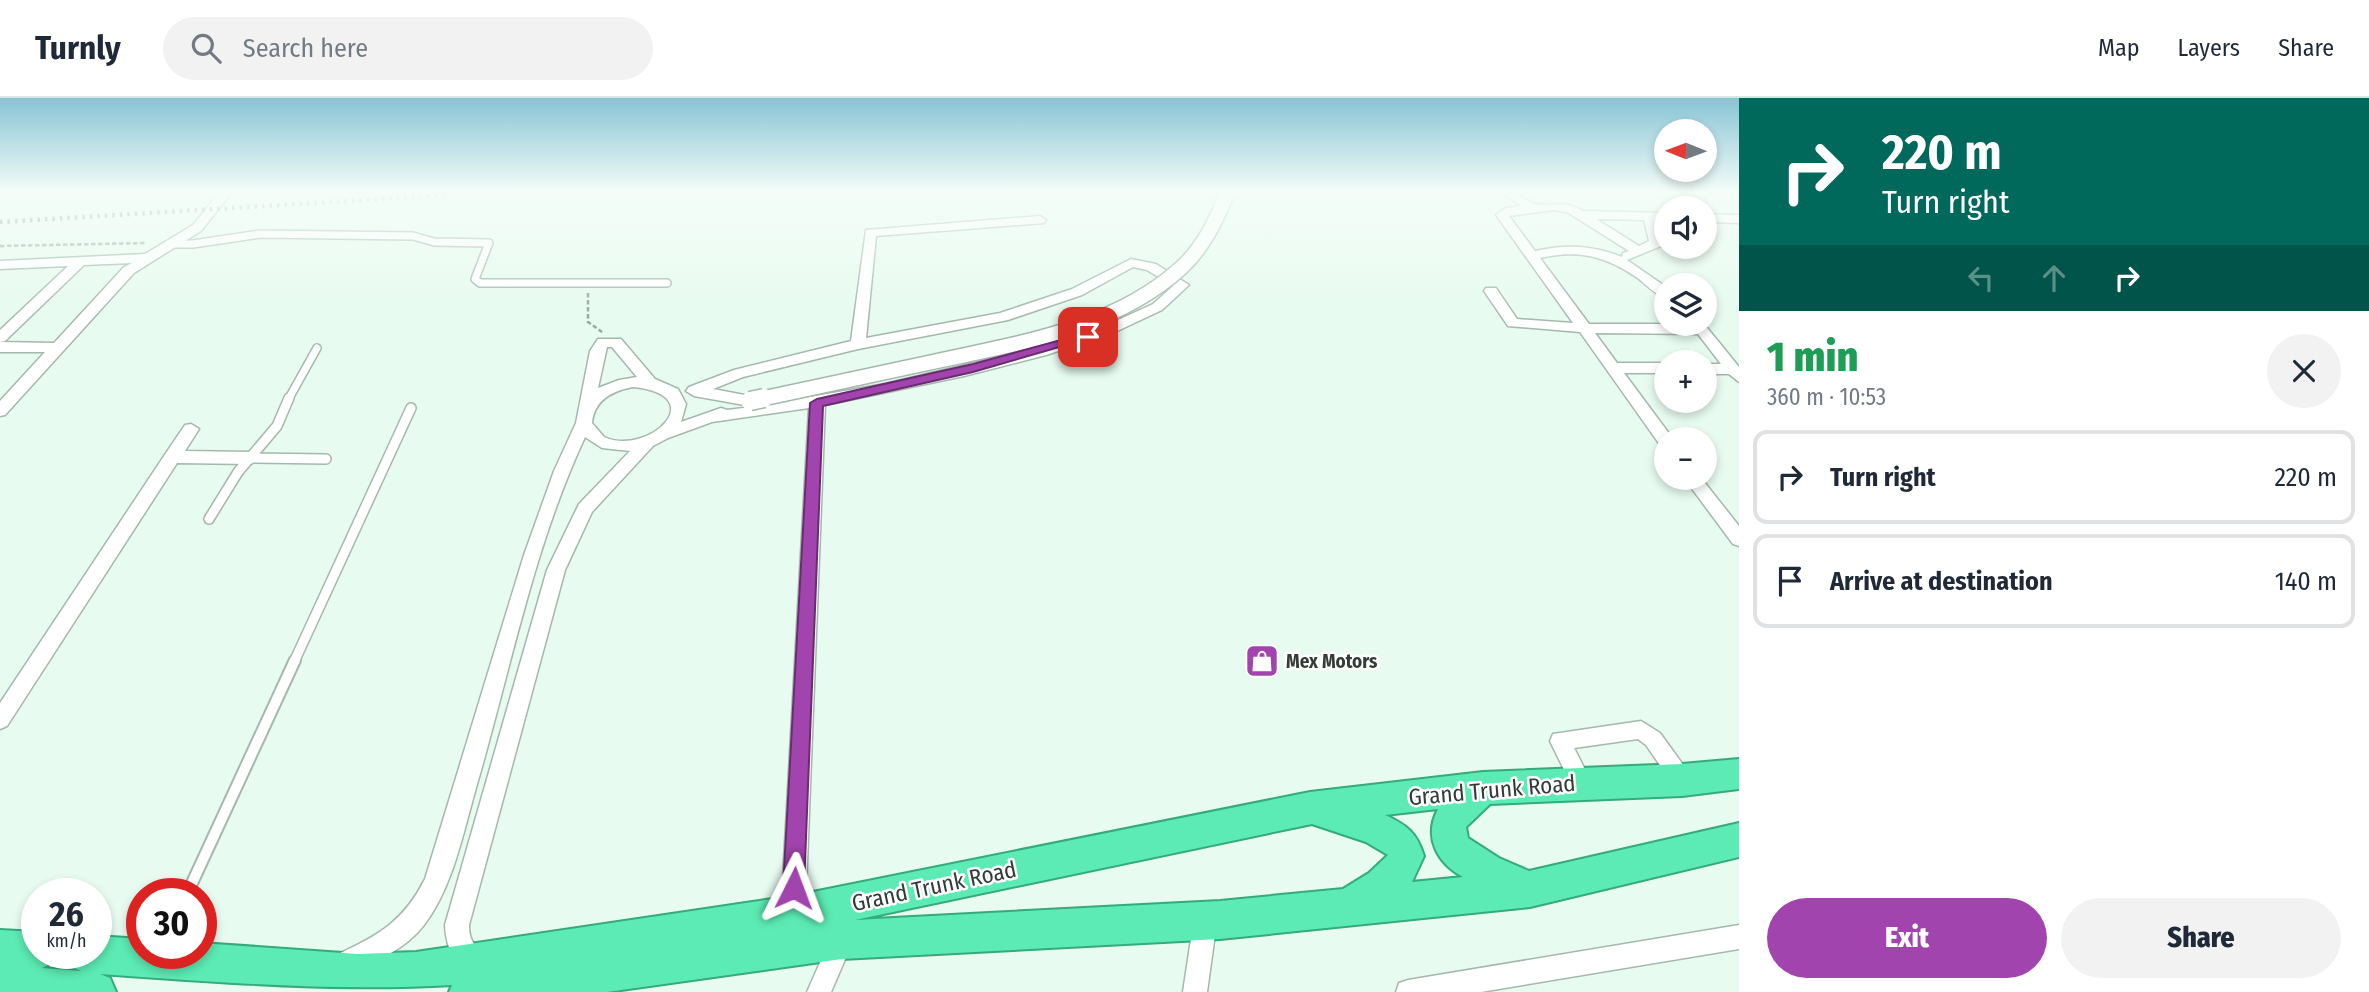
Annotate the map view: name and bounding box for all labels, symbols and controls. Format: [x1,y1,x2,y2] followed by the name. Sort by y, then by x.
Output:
[163,17,653,80] search box
[35,28,121,68] text: Turnly
[187,29,225,67] icon: search
[243,33,368,64] text: Search here
[2098,34,2140,62] text: Map
[2178,34,2240,62] text: Layers
[2278,34,2334,62] text: Share
[1654,119,1717,182] north arrow
[1654,119,1717,490] map controls
[1882,123,2002,182] text: 220 m
[1767,126,1858,217] icon: right
[1882,183,2009,221] text: Turn right
[1654,196,1717,259] button: sound
[1962,259,2000,297] icon: left
[2035,259,2073,297] icon: ahead
[2108,259,2146,297] icon: right
[1654,273,1717,336] button: layers
[1058,307,1118,367] pin
[1069,318,1107,356] icon: arrive
[1767,332,1858,382] text: 1 min
[2267,334,2341,408] button: close
[1654,350,1717,413] button: +
[1767,383,1886,411] text: 360 m · 10:53
[1654,427,1717,490] button: −
[1771,458,1809,496] icon: right
[1830,462,1936,493] text: Turn right
[2274,462,2337,493] text: 220 m
[1771,562,1809,600] icon: arrive
[1830,566,2053,597] text: Arrive at destination
[2275,566,2337,597] text: 140 m
[1243,642,1281,680] shop icon: Mex Motors
[1286,650,1378,673] place label: Mex Motors
[1407,769,1577,811] street label: Grand Trunk Road
[757,851,831,925] position arrow
[849,855,1019,917] street label: Grand Trunk Road
[126,878,217,969] speed limit sign: 30
[49,893,84,935] text: 26
[1767,898,2047,978] button: Exit
[2061,898,2341,978] button: Share
[46,930,87,952] text: km/h

